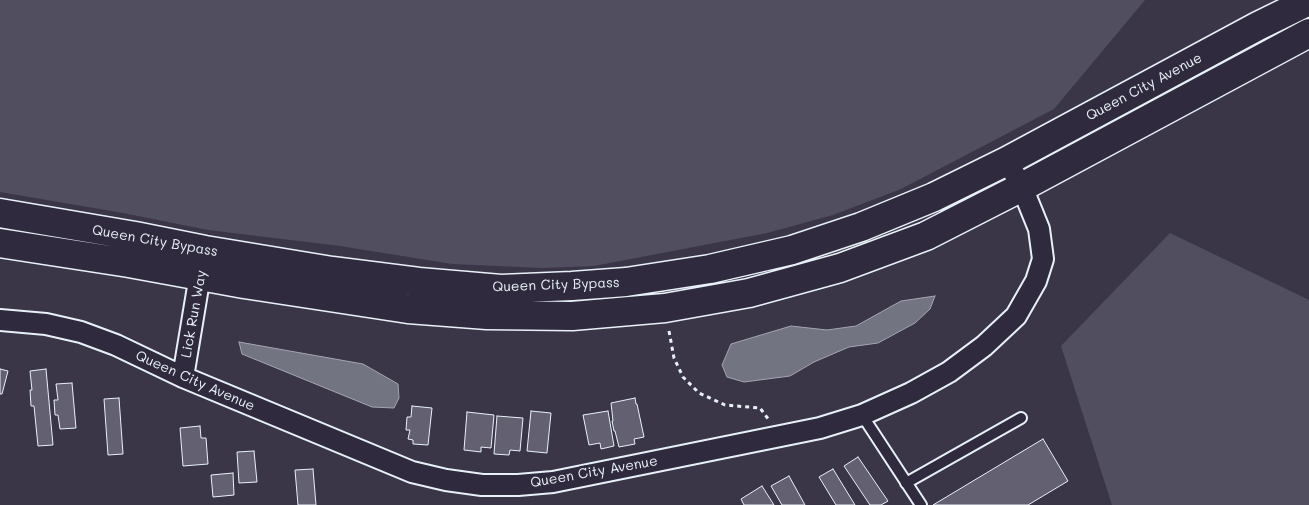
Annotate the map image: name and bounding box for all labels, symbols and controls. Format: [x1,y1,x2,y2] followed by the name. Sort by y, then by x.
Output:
[1083,49,1205,125] street label: Queen City Avenue
[91,222,219,260] street label: Queen City Bypass
[178,269,210,359] street label: Lick Run Way
[492,274,620,296] street label: Queen City Bypass
[133,347,257,415] street label: Queen City Avenue
[529,453,659,491] street label: Queen City Avenue

